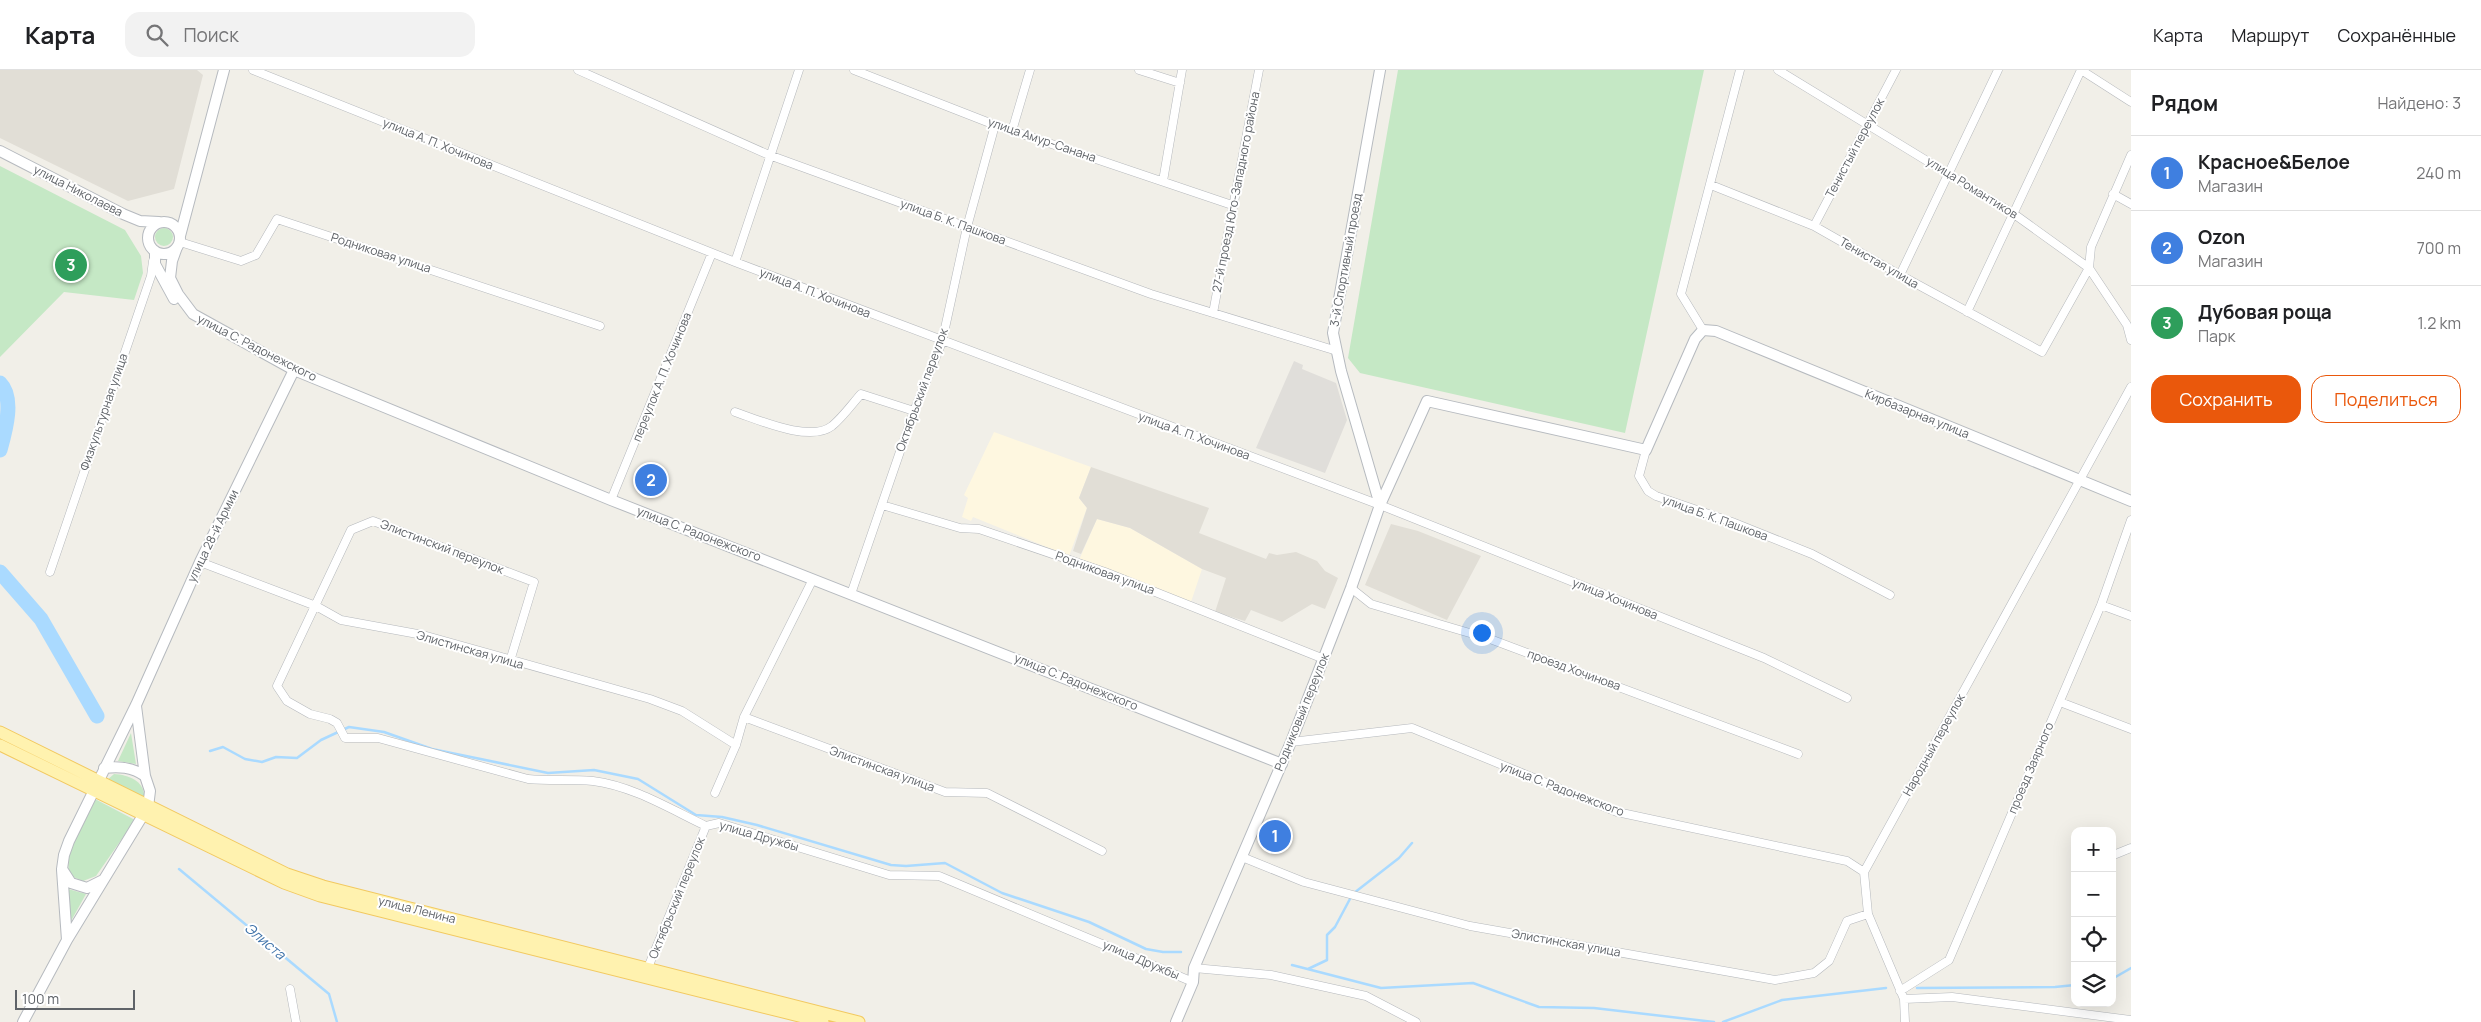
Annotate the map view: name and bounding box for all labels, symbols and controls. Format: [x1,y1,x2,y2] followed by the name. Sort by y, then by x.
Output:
[125,12,475,57] search box
[25,18,95,51] text: Карта
[143,21,171,49] icon: search
[183,22,239,48] text: Поиск
[2153,23,2203,47] text: Карта
[2231,23,2309,47] text: Маршрут
[2337,23,2456,47] text: Сохранённые
[2151,89,2218,117] text: Рядом
[1208,90,1263,294] street label: 27-й проезд Юго-Западного района
[2377,92,2461,114] text: Найдено: 3
[1821,94,1889,201] street label: Тенистый переулок
[986,113,1099,166] street label: улица Амур-Санана
[380,114,496,173] street label: улица А. П. Хочинова
[2198,149,2350,175] text: Красное&Белое
[1923,153,2022,223] street label: улица Романтиков
[31,161,126,220] street label: улица Николаева
[2163,162,2171,184] text: 1
[2416,162,2461,184] text: 240 m
[2198,175,2263,197] text: Магазин
[1325,192,1366,328] street label: 3-й Спортивный проезд
[898,194,1009,249] street label: улица Б. К. Пашкова
[2198,224,2245,250] text: Ozon
[329,228,433,277] street label: Родниковая улица
[1836,233,1922,292] street label: Тенистая улица
[2162,237,2172,259] text: 2
[2417,237,2461,259] text: 700 m
[55,246,87,284] pin: 3
[2198,250,2263,272] text: Магазин
[757,263,873,322] street label: улица А. П. Хочинова
[2198,299,2332,325] text: Дубовая роща
[195,310,320,385] street label: улица С. Радонежского
[628,310,695,444] street label: переулок А. П. Хочинова
[2162,312,2172,334] text: 3
[2418,312,2461,334] text: 1.2 km
[891,325,952,454] street label: Октябрьский переулок
[2198,325,2235,347] text: Парк
[75,351,132,473] street label: Физкультурная улица
[2151,375,2301,423] button: Сохранить
[2311,375,2461,423] button: Поделиться
[1862,385,1972,442] street label: Кирбазарная улица
[1136,407,1252,464] street label: улица А. П. Хочинова
[635,461,667,499] pin: 2
[183,487,242,585] street label: улица 28-й Армии
[1660,490,1771,545] street label: улица Б. К. Пашкова
[634,502,764,565] street label: улица С. Радонежского
[378,515,507,578] street label: Элистинский переулок
[1053,547,1157,598] street label: Родниковая улица
[1570,574,1661,623] street label: улица Хочинова
[1469,620,1495,646] your location
[415,626,526,673] street label: Элистинская улица
[1525,645,1623,694] street label: проезд Хочинова
[1012,649,1141,714] street label: улица С. Радонежского
[1270,649,1333,773] street label: Родниковый переулок
[1898,690,1969,799] street label: Народный переулок
[2004,719,2057,816] street label: проезд Заярного
[827,742,937,795] street label: Элистинская улица
[1497,757,1627,820] street label: улица С. Радонежского
[717,816,801,855] street label: улица Дружбы
[1259,817,1291,855] pin: 1
[2071,827,2116,1007] map controls
[2071,827,2116,872] button: +
[644,833,709,961] street label: Октябрьский переулок
[2071,872,2116,917] button: −
[377,892,458,927] street label: улица Ленина
[2071,917,2116,962] button: locate
[241,918,291,964] water label: Элиста
[1510,925,1622,961] street label: Элистинская улица
[1100,936,1182,983] street label: улица Дружбы
[2071,962,2116,1007] button: layers
[15,987,135,1010] scale bar
[22,989,59,1008] text: 100 m

